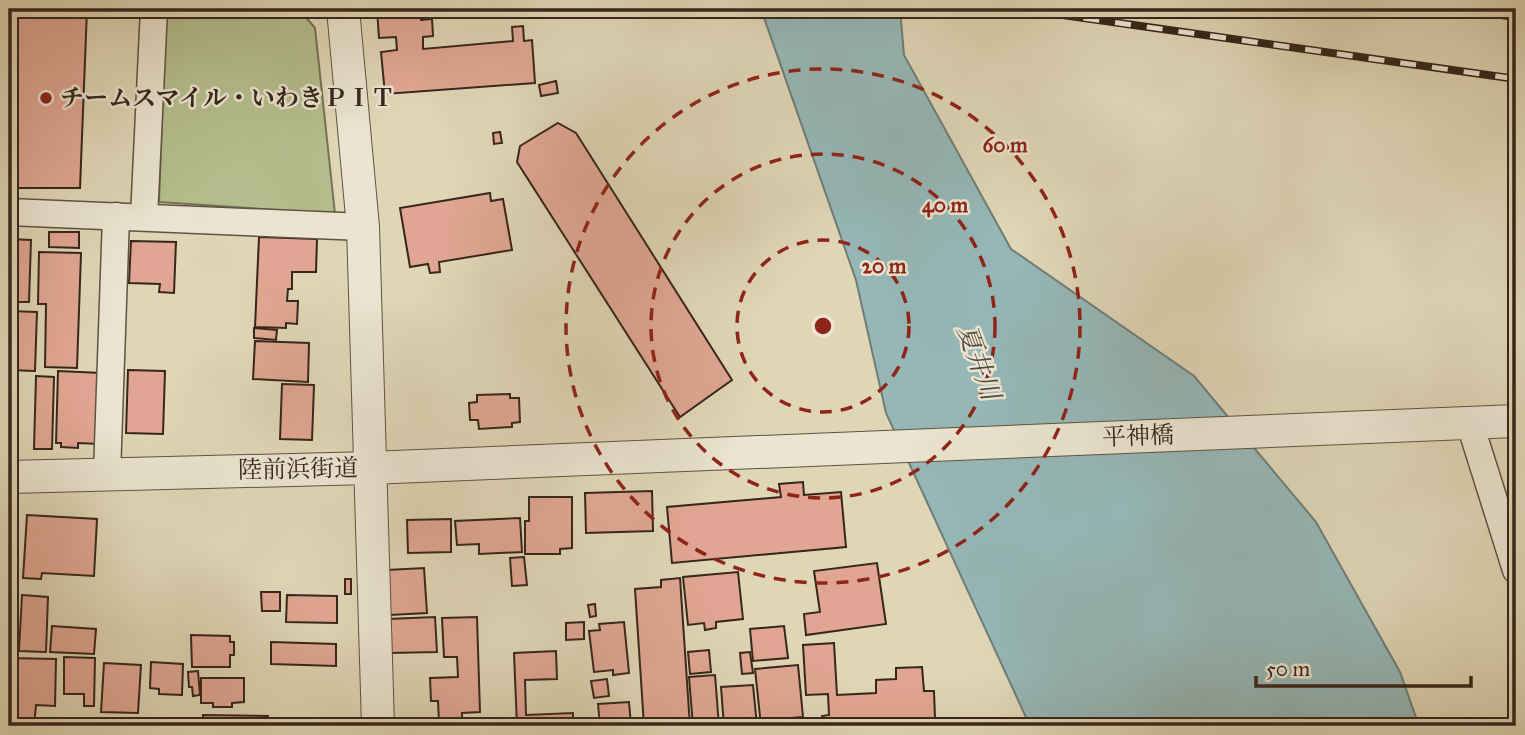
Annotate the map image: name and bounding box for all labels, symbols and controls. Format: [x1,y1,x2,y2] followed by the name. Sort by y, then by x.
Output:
[60,83,395,113] place label: チームスマイル・いわきＰＩＴ
[38,90,54,106] marker: チームスマイル・いわきＰＩＴ
[982,132,1028,158] text: 60 m
[922,192,968,218] text: 40 m
[862,253,907,279] text: 20 m
[811,314,835,338] centre of rings
[951,320,1008,407] water label: 夏井川
[1101,420,1175,452] street label: 平神橋
[238,453,358,485] street label: 陸前浜街道
[1256,644,1471,688] scale bar
[1266,656,1311,682] text: 50 m

